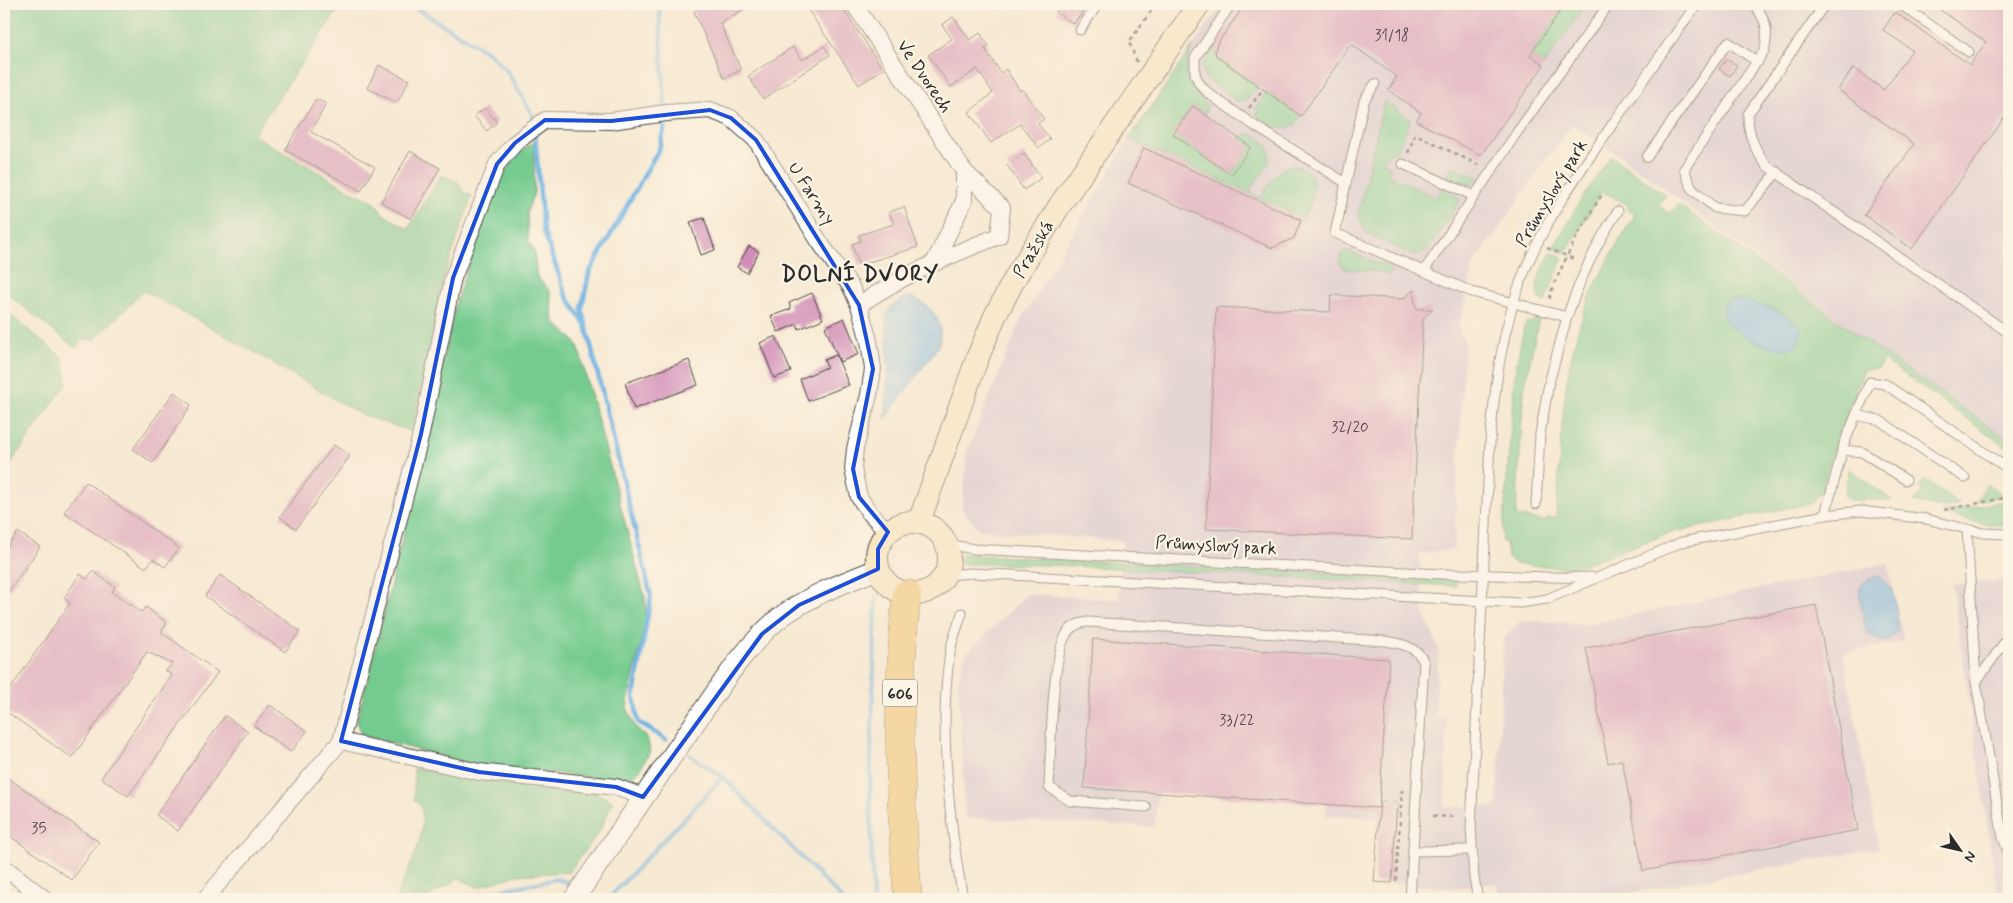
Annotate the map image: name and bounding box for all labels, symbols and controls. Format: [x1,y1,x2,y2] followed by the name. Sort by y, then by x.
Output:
[1375,26,1409,46] house number: 31/18
[891,35,957,118] street label: Ve Dvorech
[1510,135,1594,252] street label: Průmyslový park
[782,157,840,230] street label: U Farmy
[1008,216,1060,283] street label: Pražská
[781,260,939,289] district label: DOLNÍ DVORY
[1331,418,1369,438] house number: 32/20
[1155,531,1277,561] street label: Průmyslový park
[882,680,918,706] road number: 606
[1220,711,1255,731] house number: 33/22
[32,819,46,839] house number: 35
[1936,826,1986,876] north arrow
[1960,848,1980,866] text: N

